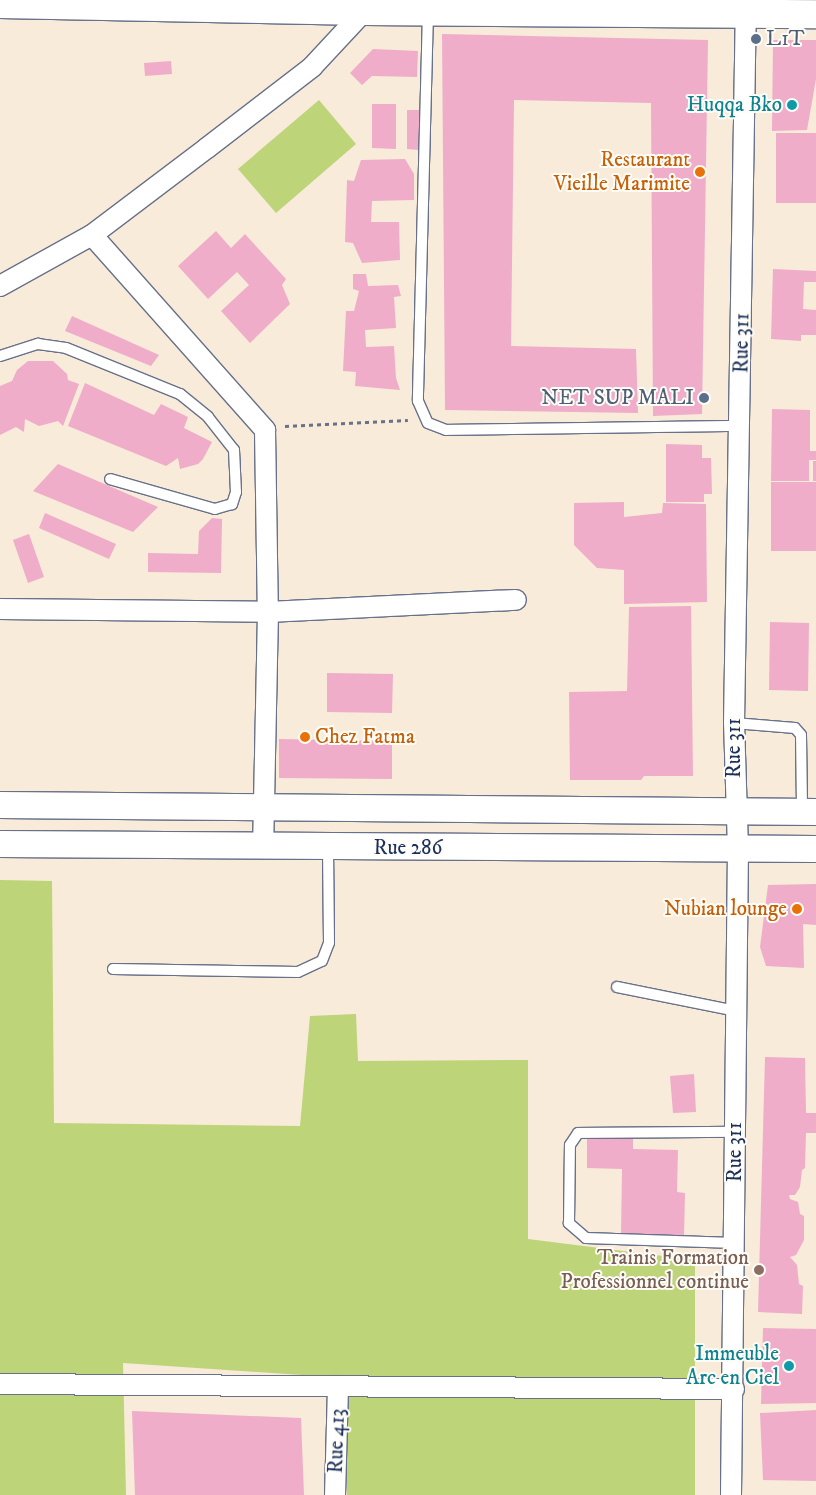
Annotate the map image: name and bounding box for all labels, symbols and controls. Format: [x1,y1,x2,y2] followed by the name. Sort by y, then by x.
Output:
[766,26,805,52] place label: L1T
[750,33,762,45] marker: L1T
[687,92,782,118] place label: Huqqa Bko
[786,99,798,111] marker: Huqqa Bko
[554,147,690,197] place label: Restaurant Vieille Marimite
[694,166,706,178] marker: Restaurant Vieille Marimite
[729,313,755,373] street label: Rue 311
[541,385,694,411] place label: NET SUP MALI
[698,392,710,404] marker: NET SUP MALI
[721,718,747,778] street label: Rue 311
[315,724,415,750] place label: Chez Fatma
[299,731,311,743] marker: Chez Fatma
[373,835,443,861] street label: Rue 286
[664,896,787,922] place label: Nubian lounge
[791,903,803,915] marker: Nubian lounge
[722,1122,748,1182] street label: Rue 311
[561,1245,749,1295] place label: Trainis Formation Professionnel continue
[753,1264,765,1276] marker: Trainis Formation Professionnel continue
[686,1341,779,1391] place label: Immeuble Arc en Ciel
[783,1360,795,1372] marker: Immeuble Arc en Ciel
[323,1408,351,1474] street label: Rue 413

